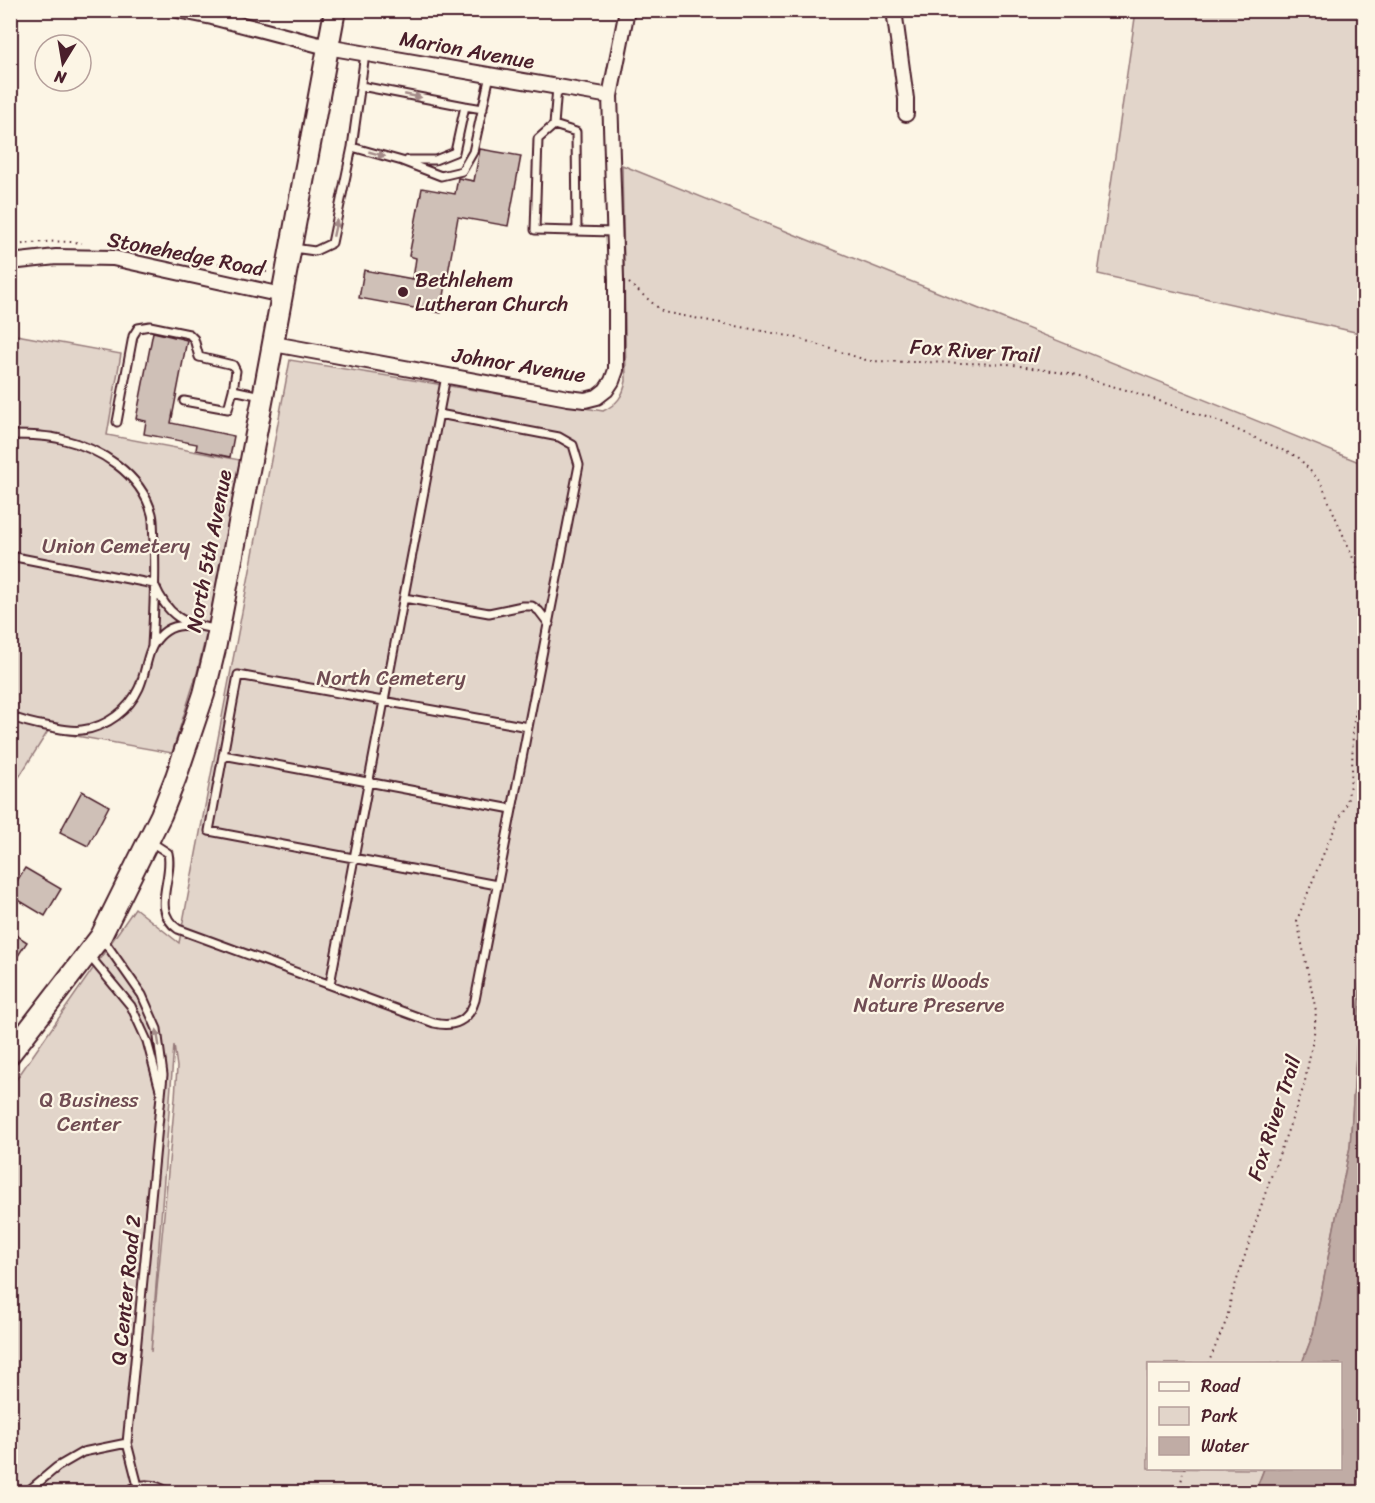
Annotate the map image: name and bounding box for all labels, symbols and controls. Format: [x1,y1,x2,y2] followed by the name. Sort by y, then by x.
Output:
[397,19,537,81] street label: Marion Avenue
[33,33,93,93] north arrow
[51,62,69,93] text: N
[404,92,423,101] one-way arrow
[368,149,386,159] one-way arrow
[331,219,340,238] one-way arrow
[104,220,270,288] street label: Stonehedge Road
[415,261,568,323] place label: Bethlehem Lutheran Church
[396,285,410,299] marker: Bethlehem Lutheran Church
[909,328,1042,375] street label: Fox River Trail
[449,336,589,394] street label: Johnor Avenue
[175,466,243,636] street label: North 5th Avenue
[42,527,190,565] park label: Union Cemetery
[316,659,466,697] park label: North Cemetery
[854,962,1004,1024] park label: Norris Woods Nature Preserve
[153,1028,162,1047] one-way arrow
[1236,1049,1313,1186] street label: Fox River Trail
[40,1081,139,1143] park label: Q Business Center
[99,1213,153,1367] street label: Q Center Road 2
[1147,1362,1342,1470] legend
[1201,1370,1241,1402] text: Road
[1201,1400,1238,1432] text: Park
[1201,1430,1250,1462] text: Water

